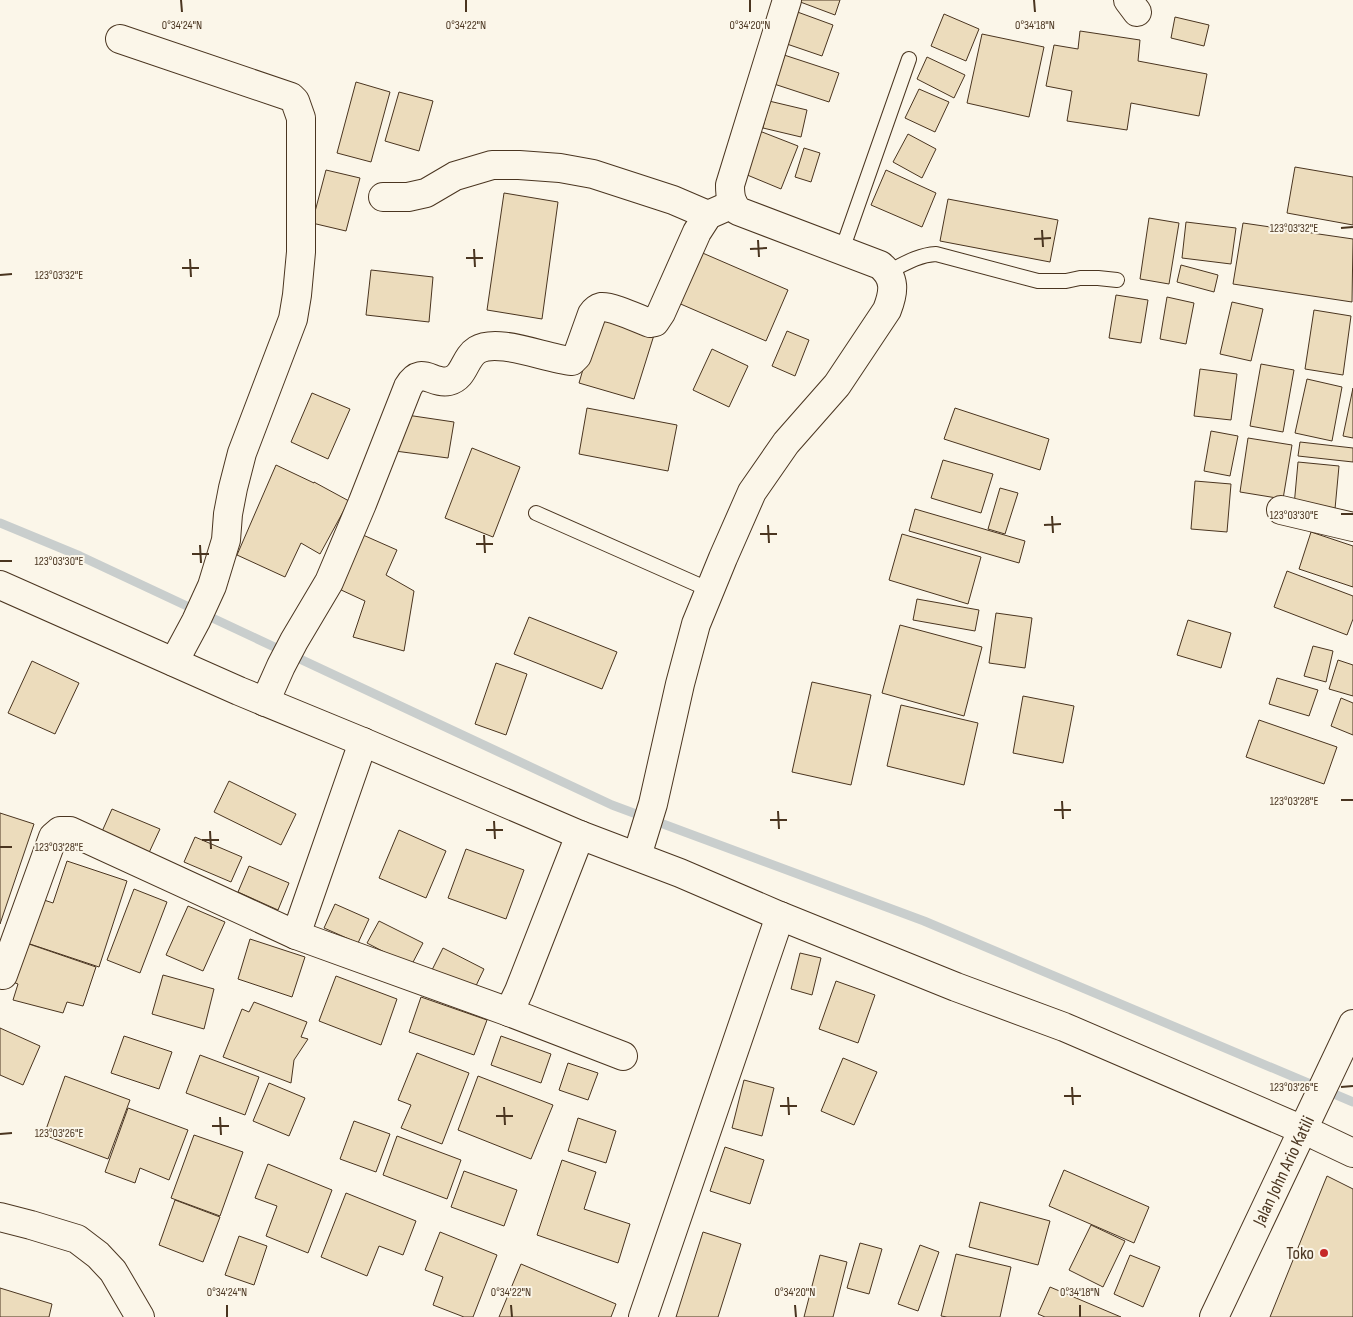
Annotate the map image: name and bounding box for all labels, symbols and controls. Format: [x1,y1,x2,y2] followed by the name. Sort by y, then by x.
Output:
[162,18,202,33] text: 0°34'24"N
[446,18,486,33] text: 0°34'22"N
[730,18,770,33] text: 0°34'20"N
[1015,18,1055,33] text: 0°34'18"N
[1270,221,1318,236] text: 123°03'32"E
[35,268,83,283] text: 123°03'32"E
[1270,508,1319,523] text: 123°03'30"E
[35,554,84,569] text: 123°03'30"E
[1270,794,1318,809] text: 123°03'28"E
[35,840,83,855] text: 123°03'28"E
[1270,1080,1318,1095] text: 123°03'26"E
[1248,1112,1318,1230] street label: Jalan John Ario Katili
[35,1126,83,1141] text: 123°03'26"E
[1286,1243,1314,1264] place label: Toko
[1318,1247,1330,1259] marker: Toko
[207,1285,247,1300] text: 0°34'24"N
[491,1285,531,1300] text: 0°34'22"N
[775,1285,815,1300] text: 0°34'20"N
[1060,1285,1100,1300] text: 0°34'18"N

